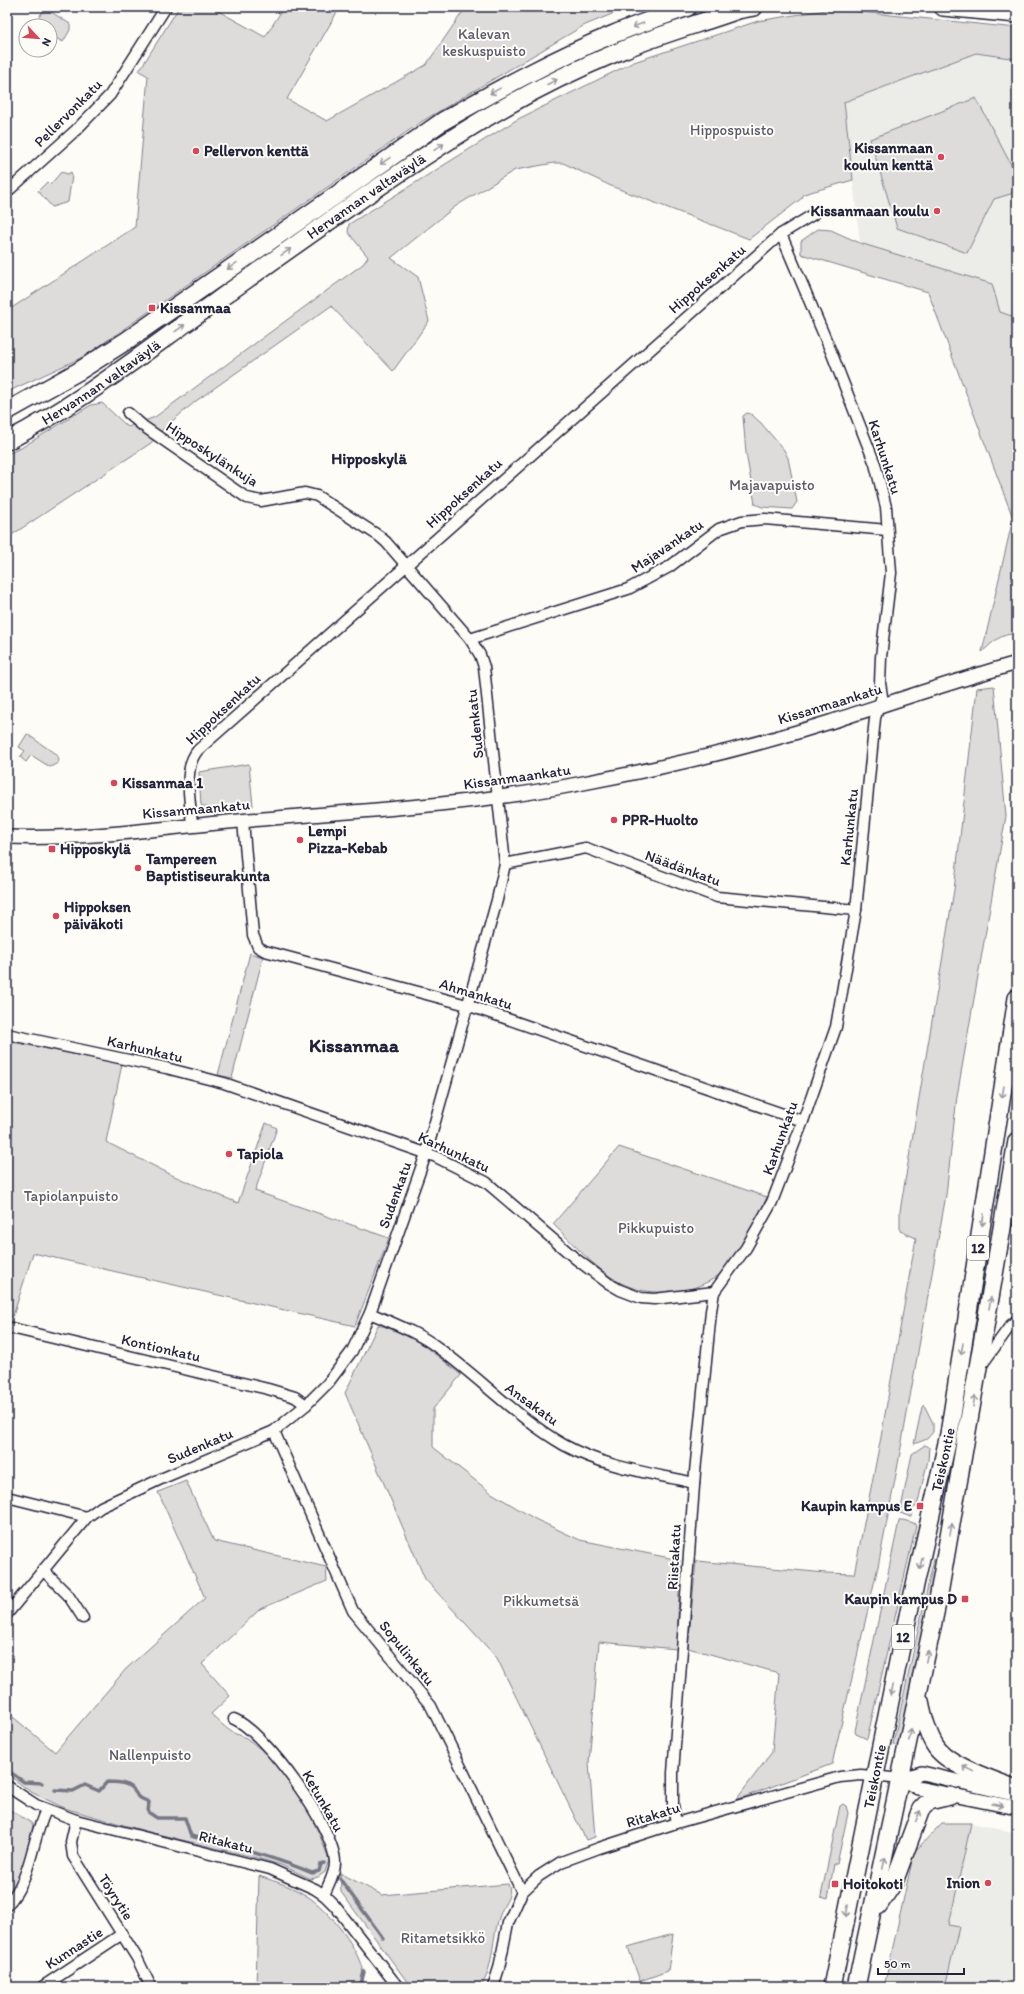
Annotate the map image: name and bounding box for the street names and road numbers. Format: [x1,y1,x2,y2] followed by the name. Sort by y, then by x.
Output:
[30,75,106,151] street label: Pellervonkatu
[303,149,429,243] street label: Hervannan valtaväylä
[665,241,749,317] street label: Hippoksenkatu
[38,335,164,429] street label: Hervannan valtaväylä
[163,418,262,491] street label: Hipposkylänkuja
[865,418,905,496] street label: Karhunkatu
[422,454,506,532] street label: Hippoksenkatu
[627,515,707,577] street label: Majavankatu
[182,670,264,748] street label: Hippoksenkatu
[776,679,885,728] street label: Kissanmaankatu
[462,688,488,760] street label: Sudenkatu
[462,760,572,793] street label: Kissanmaankatu
[836,788,862,866] street label: Karhunkatu
[141,795,251,823] street label: Kissanmaankatu
[643,846,723,890] street label: Näädänkatu
[437,974,515,1014] street label: Ahmankatu
[105,1032,185,1066] street label: Karhunkatu
[758,1099,802,1177] street label: Karhunkatu
[415,1128,493,1176] street label: Karhunkatu
[375,1159,415,1231] street label: Sudenkatu
[967,1236,989,1260] road number: 12
[120,1330,202,1366] street label: Kontionkatu
[502,1379,563,1430] street label: Ansakatu
[164,1424,236,1468] street label: Sudenkatu
[927,1426,959,1493] street label: Teiskontie
[663,1524,685,1590] street label: Riistakatu
[375,1617,439,1689] street label: Sopulinkatu
[892,1625,914,1649] road number: 12
[859,1743,890,1810] street label: Teiskontie
[298,1767,348,1835] street label: Ketunkatu
[624,1798,682,1832] street label: Ritakatu
[197,1827,255,1857] street label: Ritakatu
[95,1871,137,1923] street label: Töyrytie
[42,1923,106,1973] street label: Kunnastie

